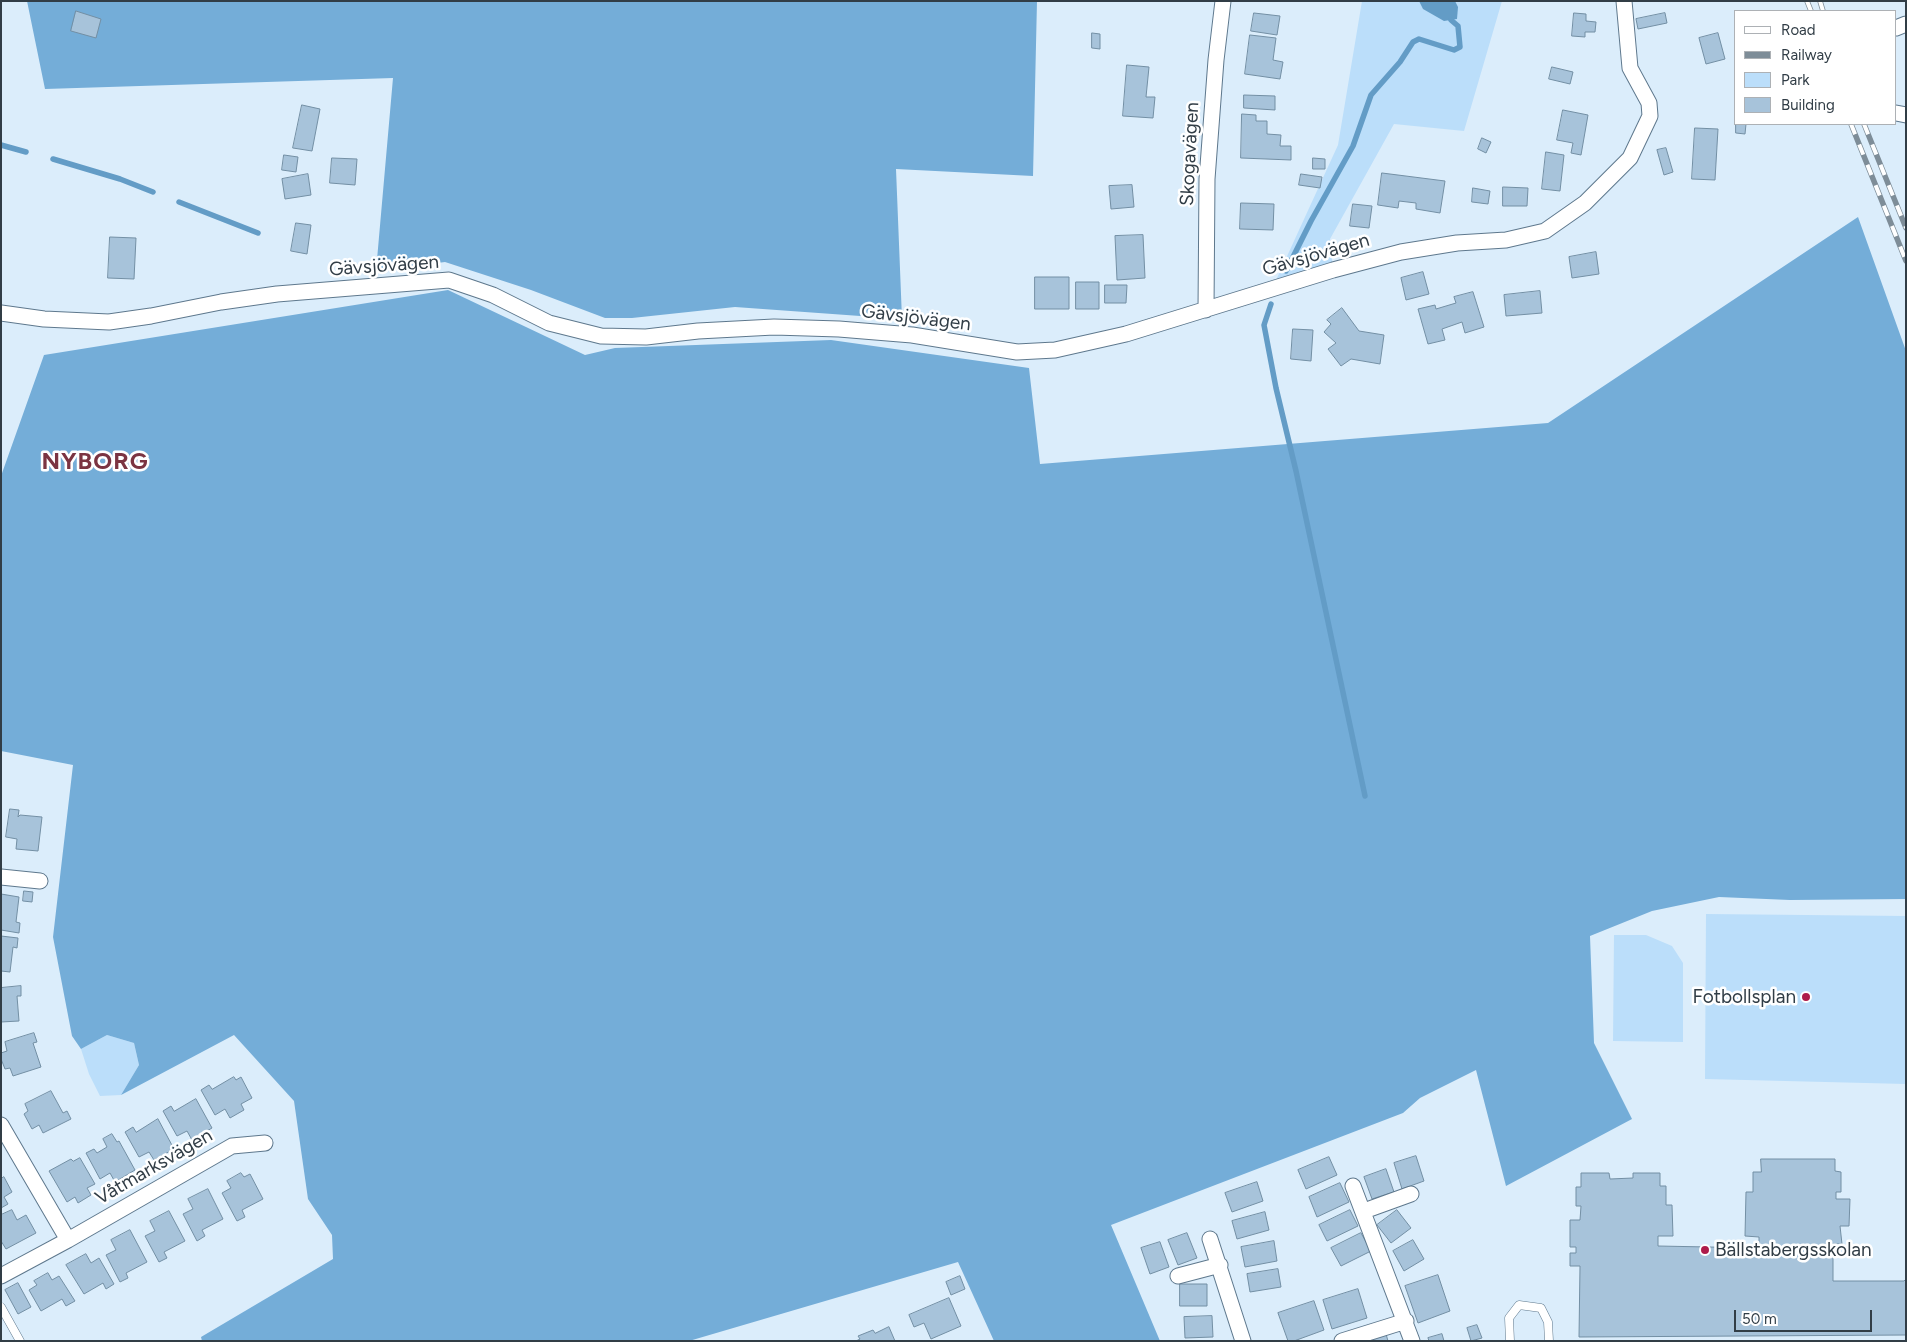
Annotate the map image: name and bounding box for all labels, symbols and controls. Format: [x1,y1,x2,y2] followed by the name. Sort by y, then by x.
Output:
[1734,10,1897,125] legend
[1781,21,1816,39] text: Road
[1781,46,1832,64] text: Railway
[1781,71,1810,89] text: Park
[1781,96,1835,114] text: Building
[1176,101,1204,207] street label: Skogavägen
[1260,229,1372,281] street label: Gävsjövägen
[328,251,440,281] street label: Gävsjövägen
[860,300,972,336] street label: Gävsjövägen
[41,448,149,476] district label: NYBORG
[1693,986,1796,1008] place label: Fotbollsplan
[1800,991,1812,1003] marker: Fotbollsplan
[91,1124,217,1210] street label: Våtmarksvägen
[1715,1239,1872,1261] place label: Bällstabergsskolan
[1699,1244,1711,1256] marker: Bällstabergsskolan
[1737,1300,1874,1332] scale bar
[1742,1310,1777,1328] text: 50 m

